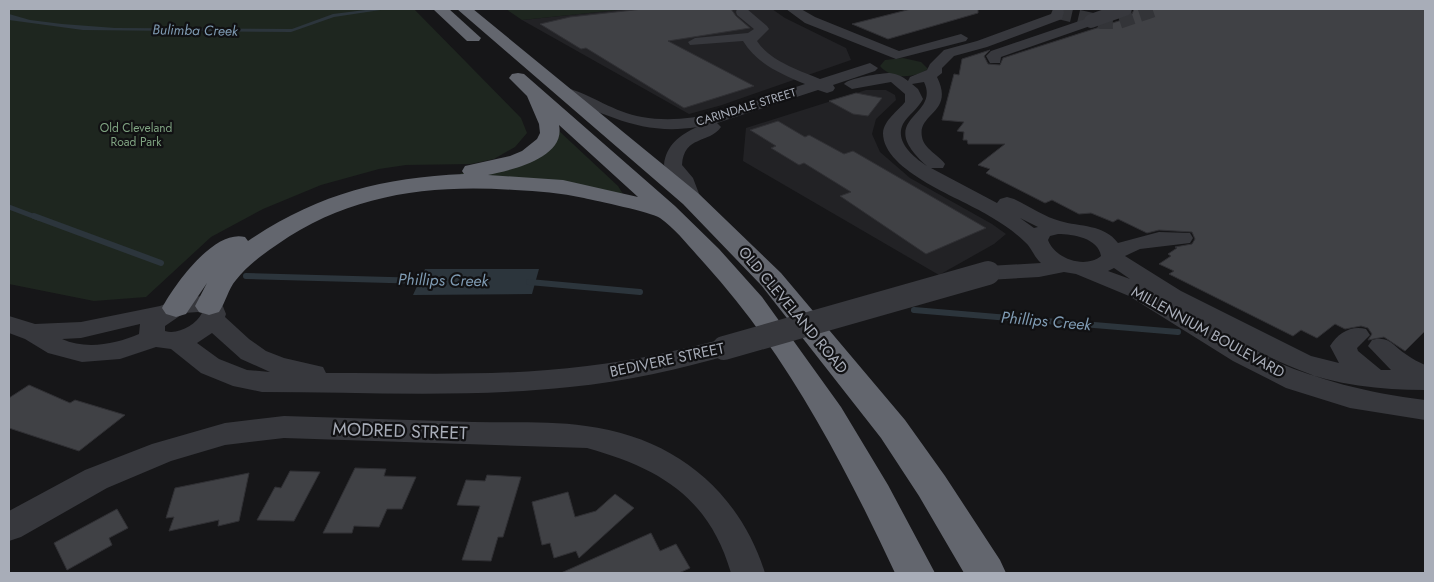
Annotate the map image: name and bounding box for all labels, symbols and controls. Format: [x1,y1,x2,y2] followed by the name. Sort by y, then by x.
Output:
[152,19,239,41] water label: Bulimba Creek
[694,83,799,131] street label: CARINDALE STREET
[100,119,172,151] park label: Old Cleveland Road Park
[733,242,853,378] street label: OLD CLEVELAND ROAD
[398,268,490,292] water label: Phillips Creek
[1127,281,1289,383] street label: MILLENNIUM BOULEVARD
[1000,306,1093,336] water label: Phillips Creek
[608,337,726,383] street label: BEDIVERE STREET
[332,416,469,446] street label: MODRED STREET

